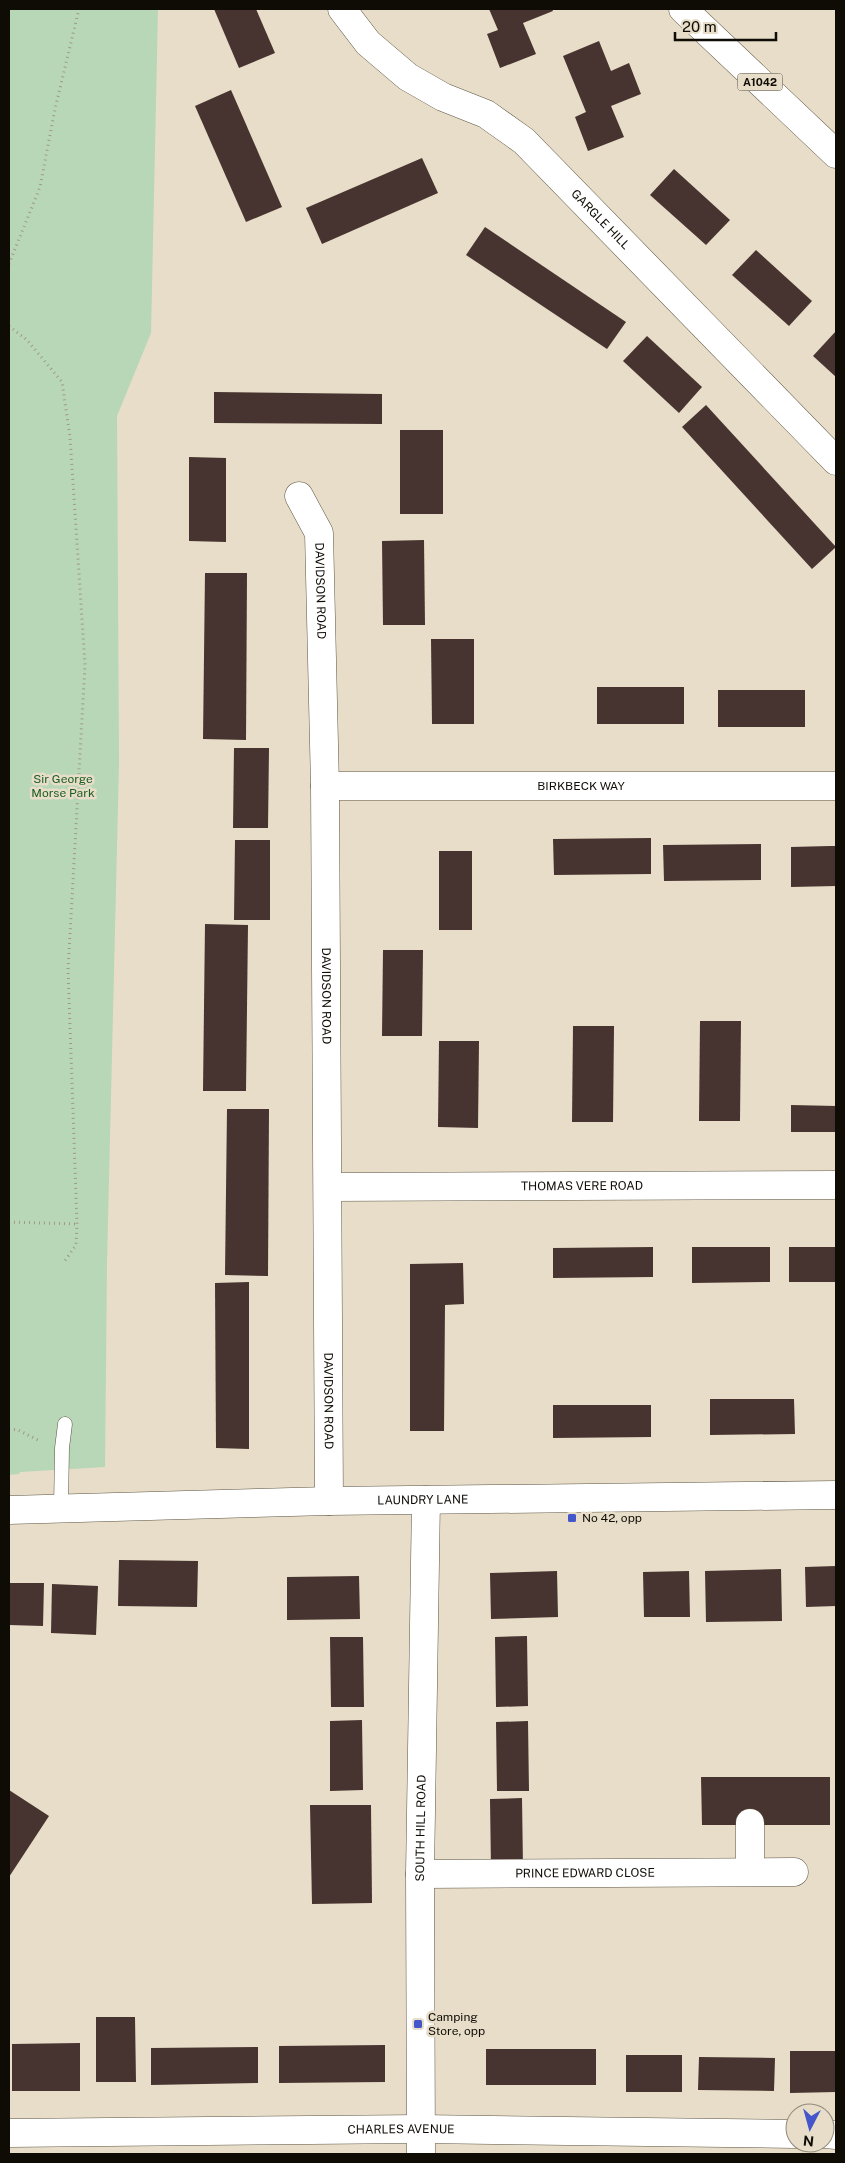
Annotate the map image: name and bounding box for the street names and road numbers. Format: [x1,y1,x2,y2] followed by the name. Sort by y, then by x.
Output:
[738,74,782,90] road number: A1042
[568,187,633,252] street label: GARGLE HILL
[312,542,329,639] street label: DAVIDSON ROAD
[537,779,625,793] street label: BIRKBECK WAY
[319,947,333,1044] street label: DAVIDSON ROAD
[521,1179,643,1193] street label: THOMAS VERE ROAD
[321,1352,336,1449] street label: DAVIDSON ROAD
[377,1492,469,1507] street label: LAUNDRY LANE
[413,1774,429,1881] street label: SOUTH HILL ROAD
[515,1866,655,1880] street label: PRINCE EDWARD CLOSE
[347,2122,455,2137] street label: CHARLES AVENUE

